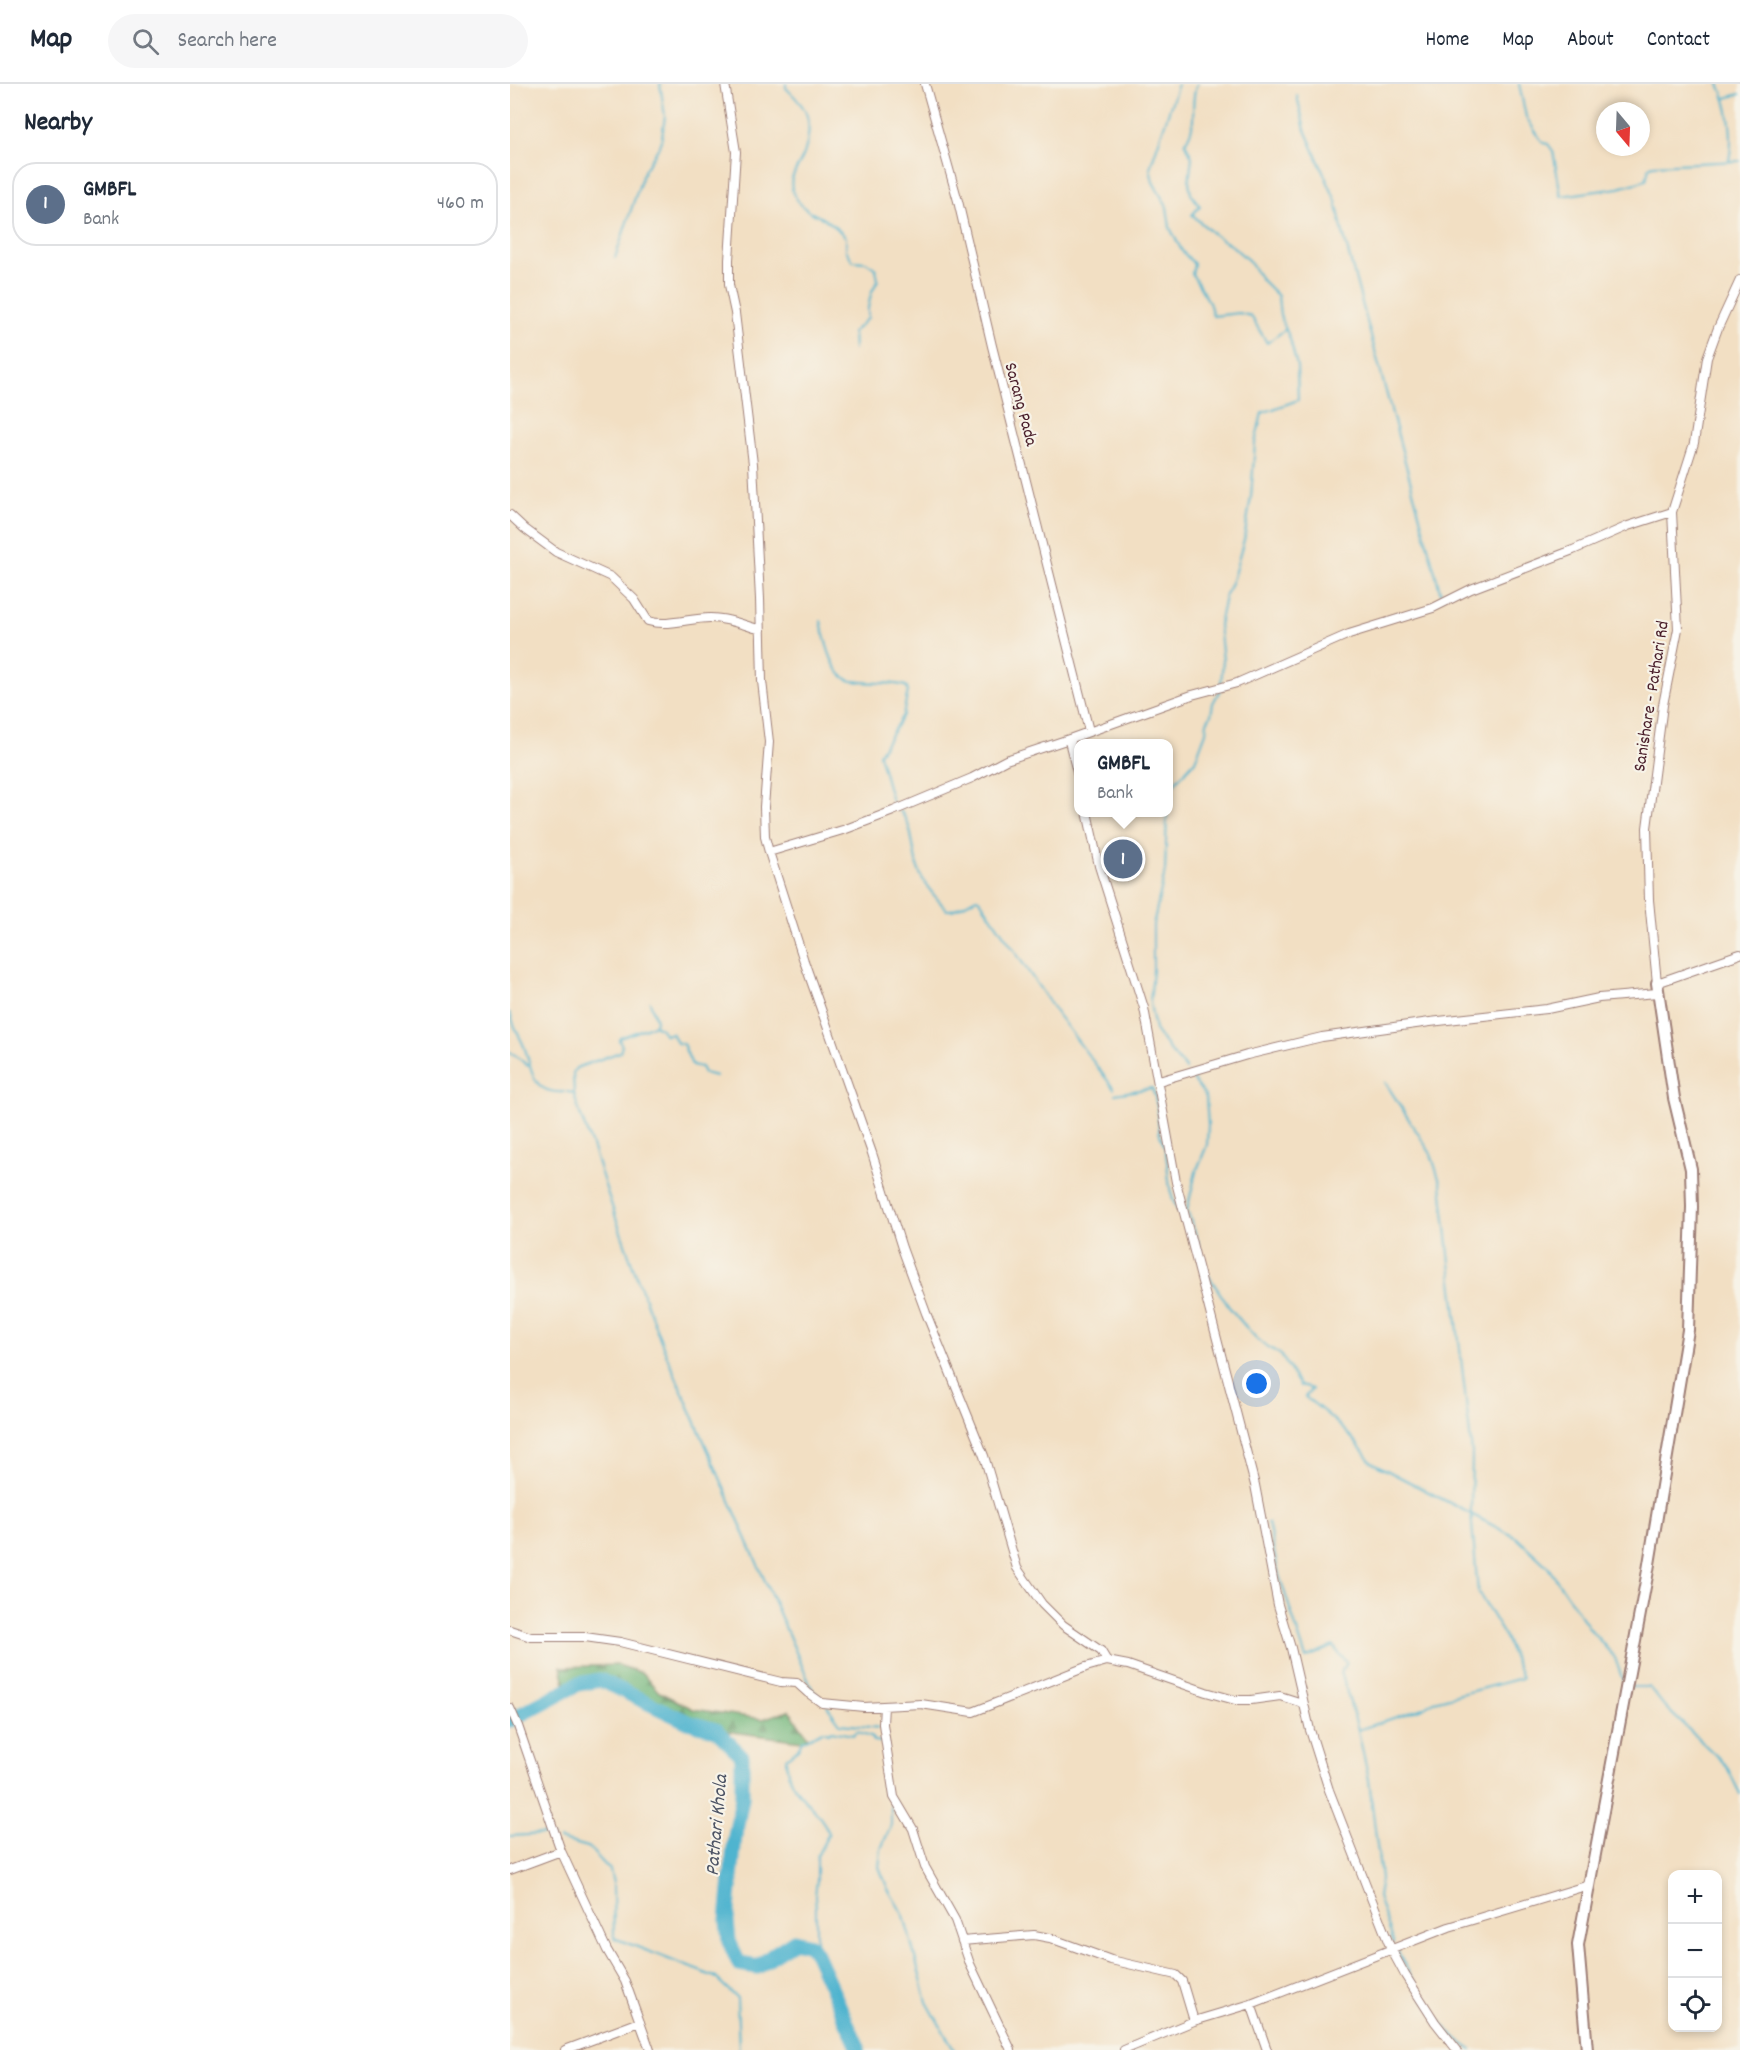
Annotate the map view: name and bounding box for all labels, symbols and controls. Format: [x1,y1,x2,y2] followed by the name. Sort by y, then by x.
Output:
[108,14,528,68] search box
[30,21,72,61] text: Map
[129,25,162,58] icon: search
[177,26,277,57] text: Search here
[1425,26,1469,56] text: Home
[1502,26,1534,56] text: Map
[1567,26,1614,56] text: About
[1647,26,1710,56] text: Contact
[1596,102,1650,156] north arrow
[24,105,92,142] text: Nearby
[83,175,136,206] text: GMBFL
[43,190,48,218] text: 1
[437,190,484,218] text: 460 m
[83,206,119,234] text: Bank
[996,360,1043,450] street label: Sarang Pada
[1628,619,1677,774] street label: Sanishare - Pathari Rd
[1074,739,1173,817] popup
[1097,749,1150,780] text: GMBFL
[1097,780,1133,808] text: Bank
[1104,836,1142,882] pin: 1
[1242,1369,1271,1398] your location
[700,1772,736,1877] water label: Pathari Khola
[1668,1870,1722,2032] map controls
[1668,1870,1722,1924] button: +
[1668,1924,1722,1978] button: −
[1668,1978,1722,2032] button: locate

